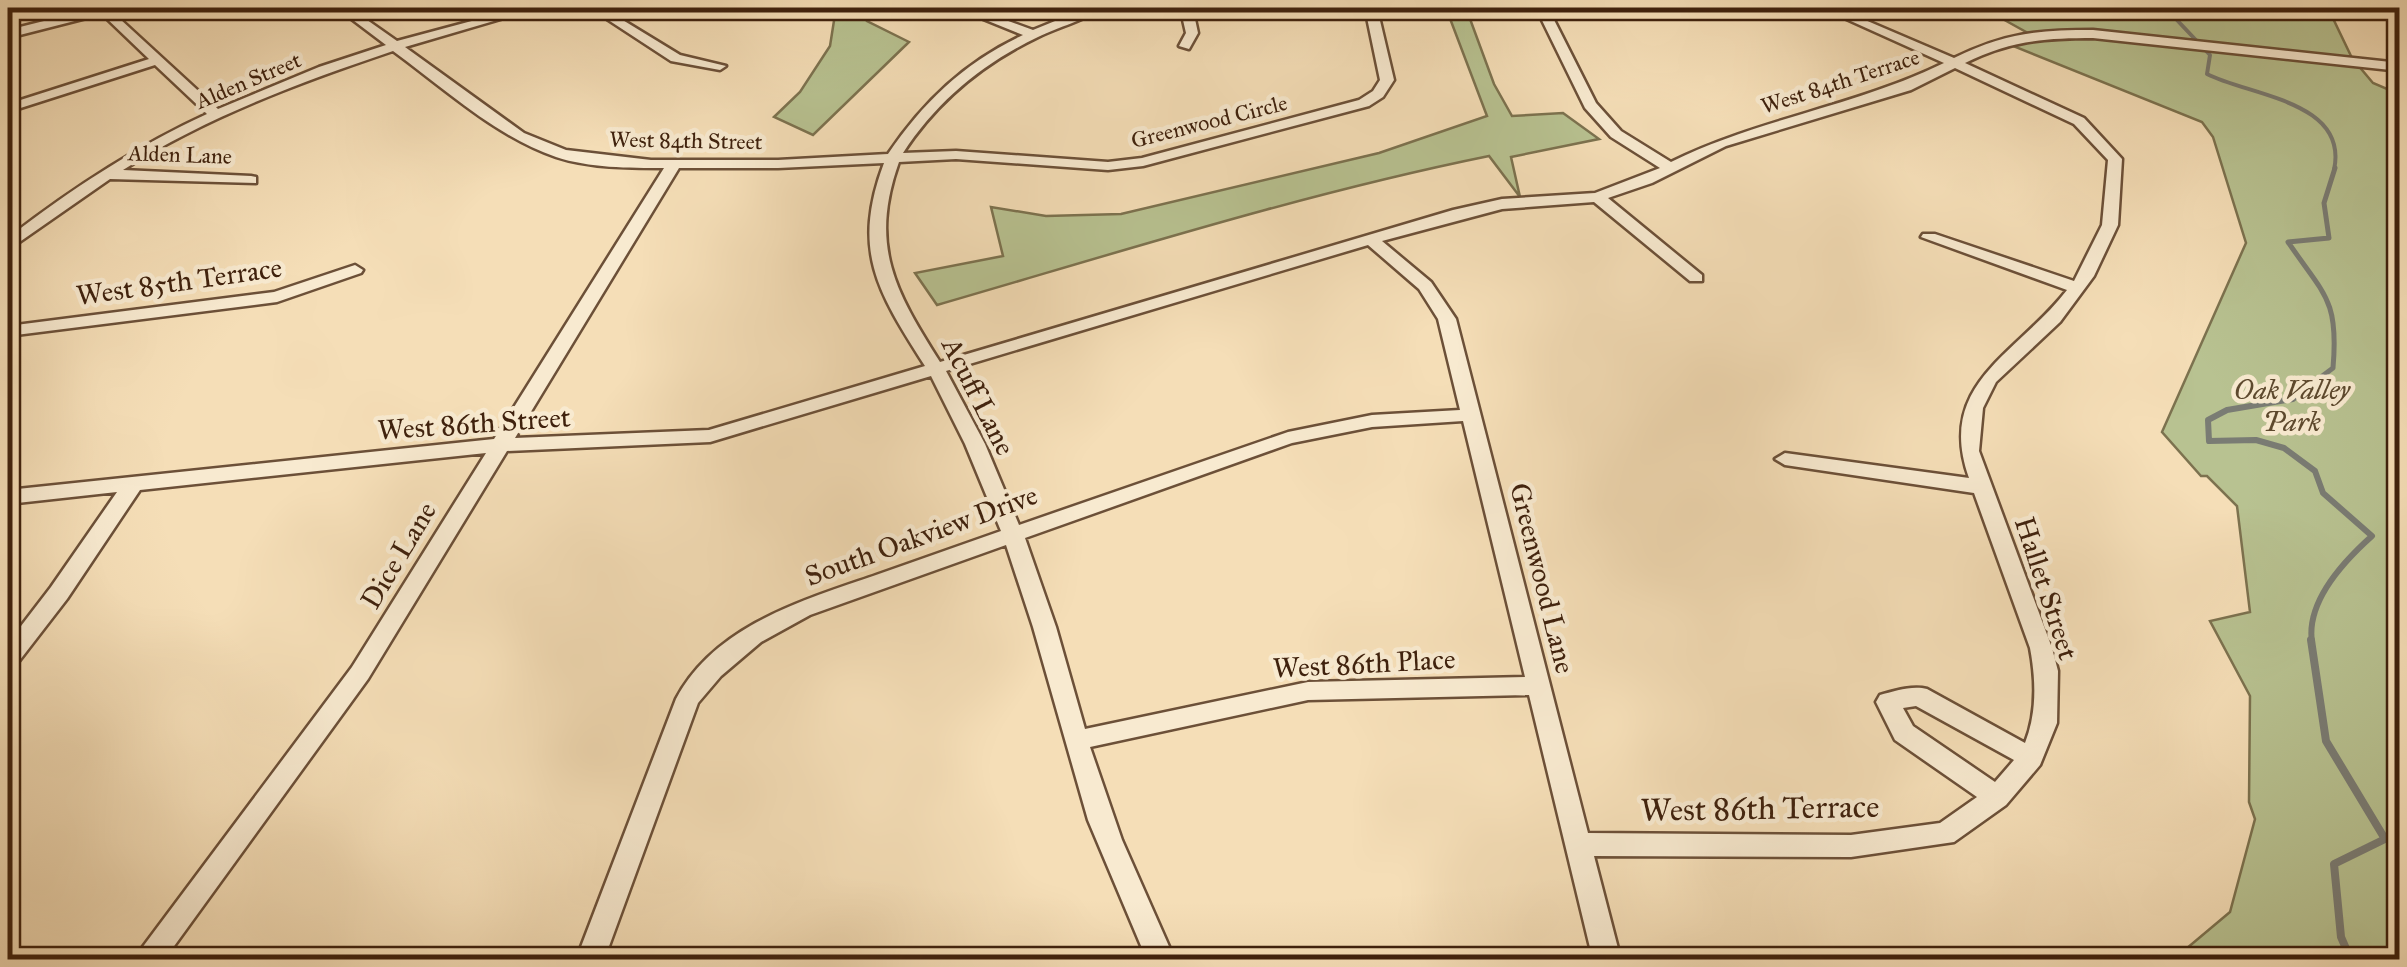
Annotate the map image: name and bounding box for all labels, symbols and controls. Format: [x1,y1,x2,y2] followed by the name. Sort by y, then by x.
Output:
[1757,43,1923,120] street label: West 84th Terrace
[190,46,305,115] street label: Alden Street
[1128,89,1290,154] street label: Greenwood Circle
[609,126,763,155] street label: West 84th Street
[126,139,233,170] street label: Alden Lane
[74,250,284,313] street label: West 85th Terrace
[934,331,1023,461] street label: Acuff Lane
[2234,372,2352,439] park label: Oak Valley Park
[376,399,572,448] street label: West 86th Street
[800,477,1042,594] street label: South Oakview Drive
[1502,479,1583,677] street label: Greenwood Lane
[353,495,444,615] street label: Dice Lane
[2007,512,2086,664] street label: Hallet Street
[1272,641,1456,686] street label: West 86th Place
[1640,787,1880,830] street label: West 86th Terrace

